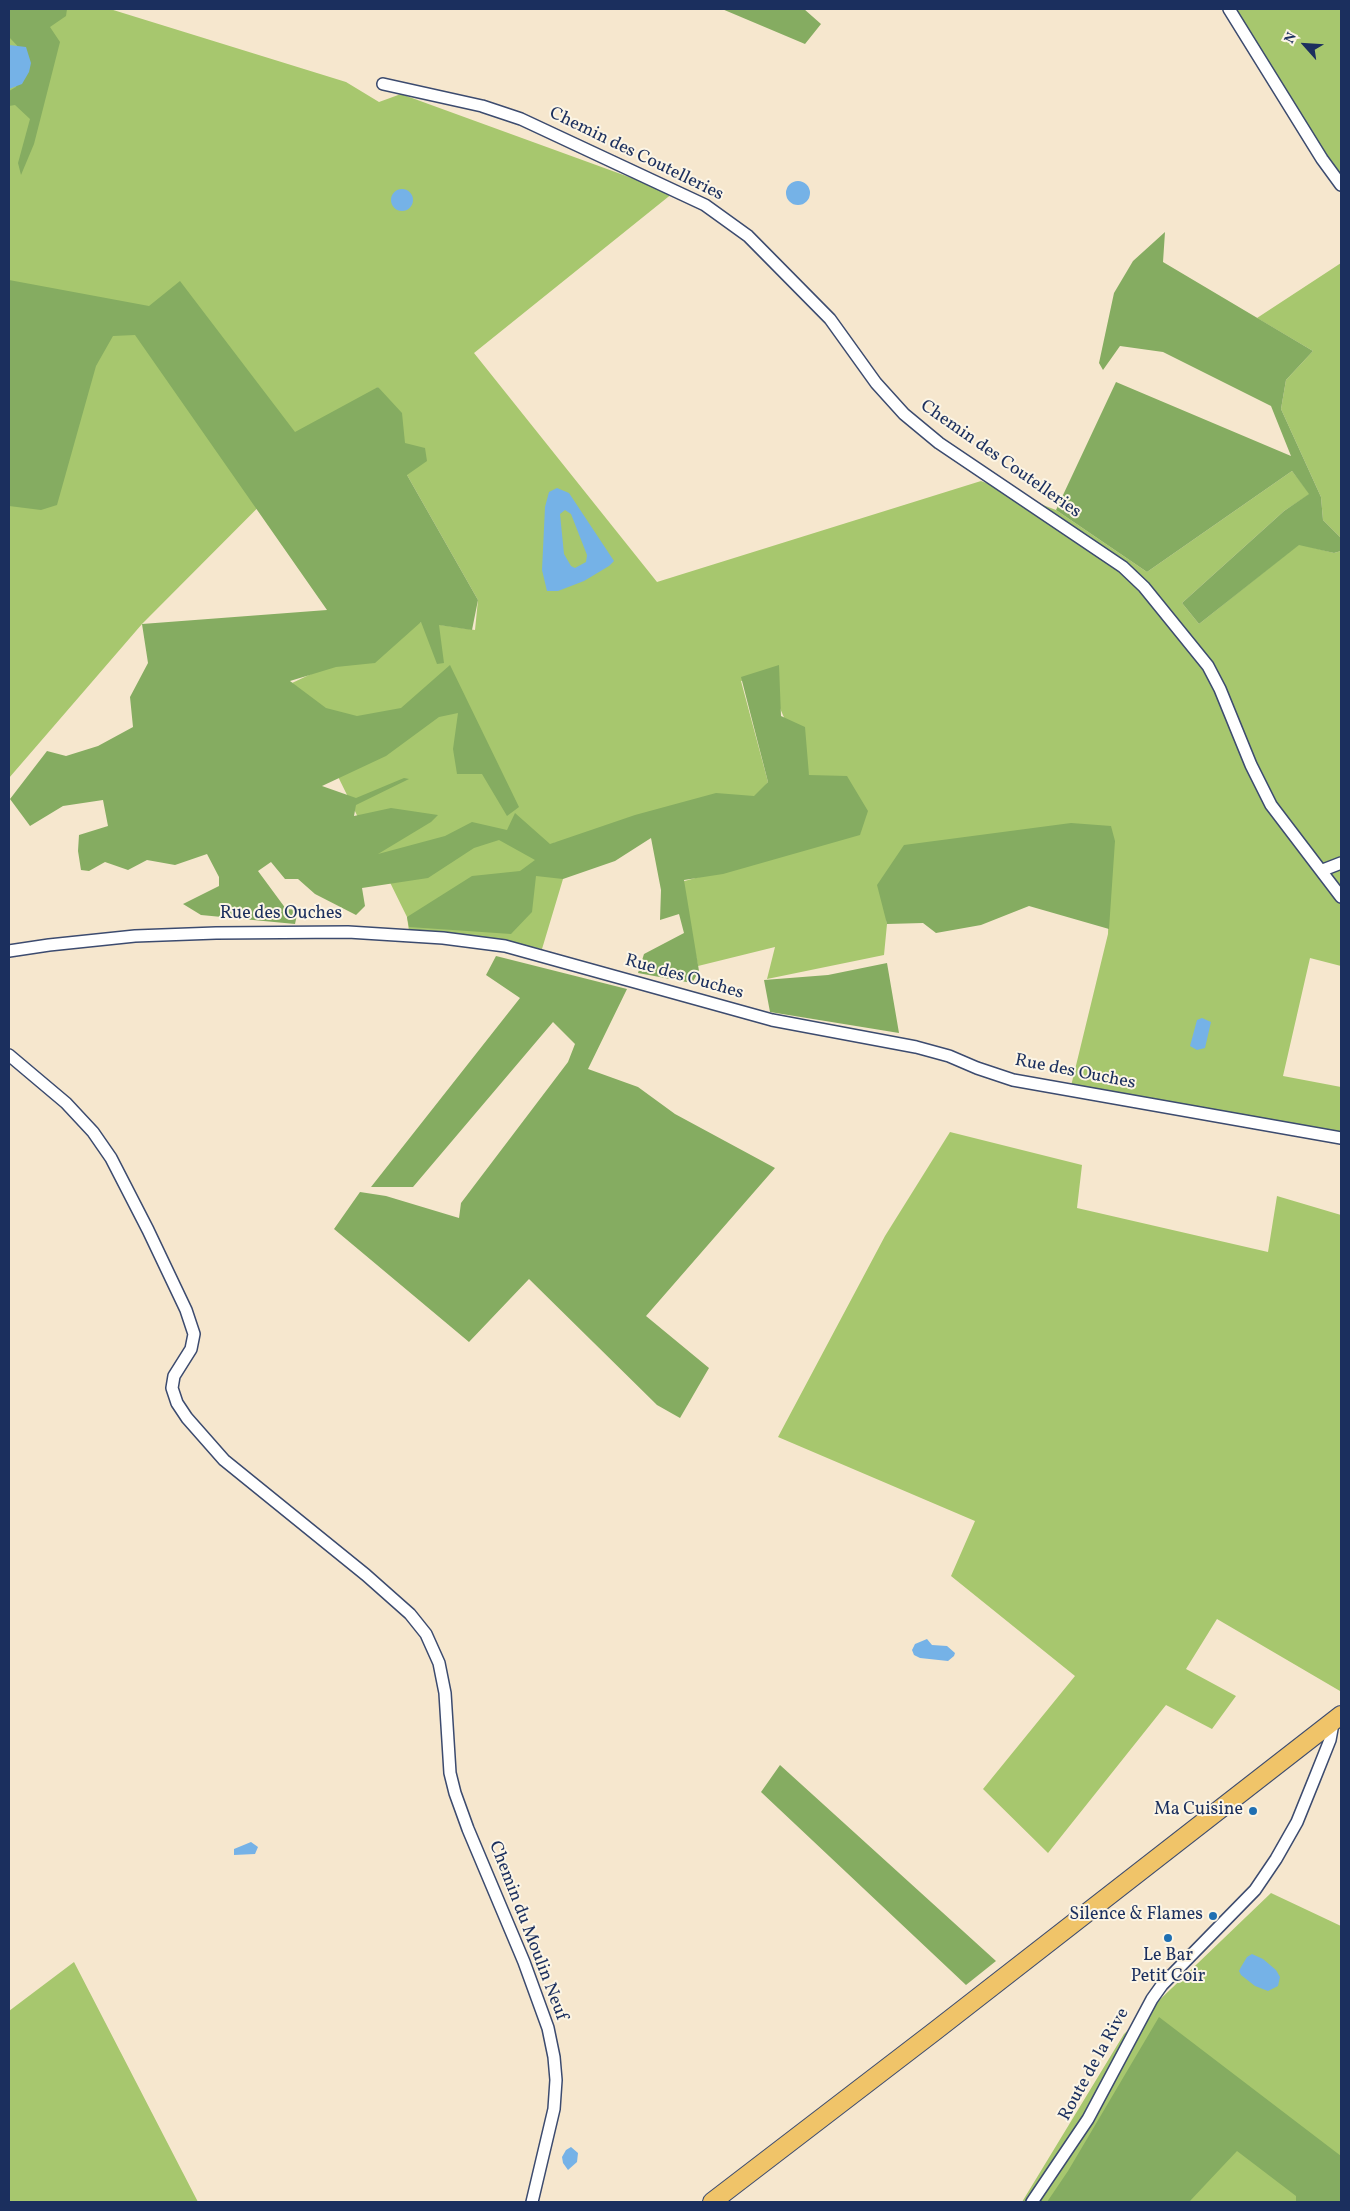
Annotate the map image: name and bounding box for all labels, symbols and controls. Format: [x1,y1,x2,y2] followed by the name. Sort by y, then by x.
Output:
[1280,20,1330,70] north arrow
[1280,29,1302,47] text: N
[545,103,727,207] street label: Chemin des Coutelleries
[915,396,1085,524] street label: Chemin des Coutelleries
[220,904,342,926] street label: Rue des Ouches
[622,951,746,1005] street label: Rue des Ouches
[1013,1051,1137,1095] street label: Rue des Ouches
[1154,1800,1243,1822] place label: Ma Cuisine
[1247,1805,1259,1817] marker: Ma Cuisine
[483,1838,571,2024] street label: Chemin du Moulin Neuf
[1069,1905,1203,1927] place label: Silence & Flames
[1207,1910,1219,1922] marker: Silence & Flames
[1162,1932,1174,1944] marker: Le Bar Petit Coir
[1131,1946,1205,1988] place label: Le Bar Petit Coir
[1055,2005,1135,2125] street label: Route de la Rive

